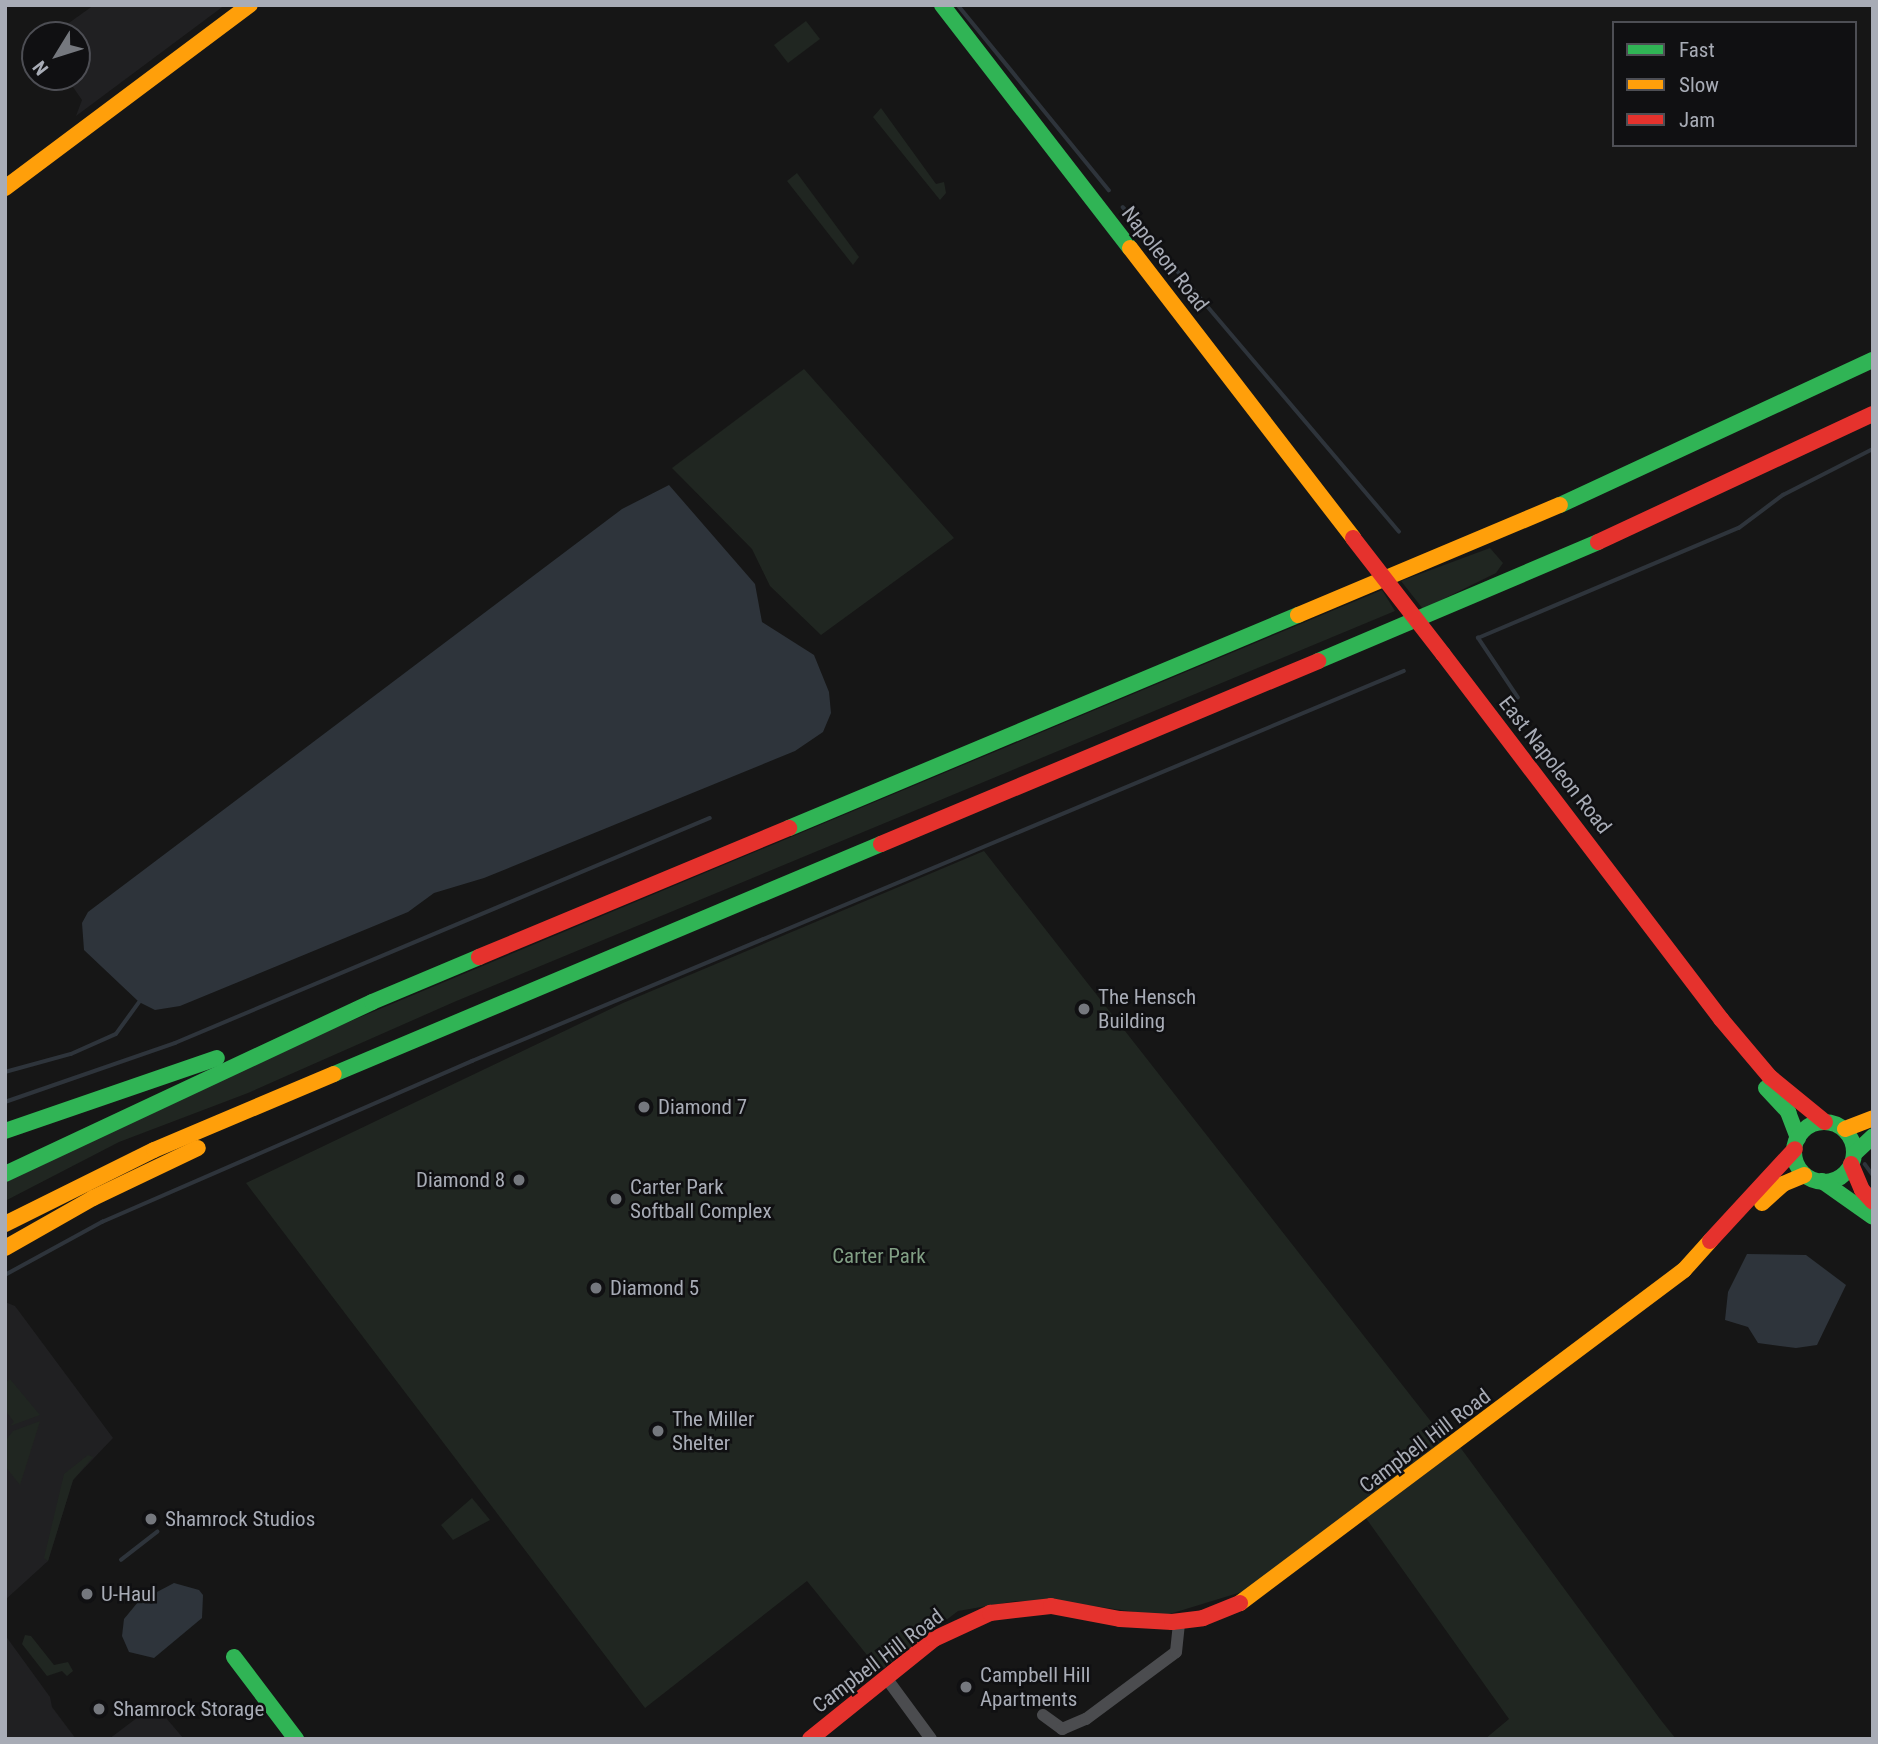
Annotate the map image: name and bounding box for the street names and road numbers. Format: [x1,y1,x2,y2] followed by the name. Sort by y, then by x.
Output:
[1116,201,1214,317] street label: Napoleon Road
[1494,691,1616,839] street label: East Napoleon Road
[1355,1384,1495,1498] street label: Campbell Hill Road
[808,1604,948,1718] street label: Campbell Hill Road

